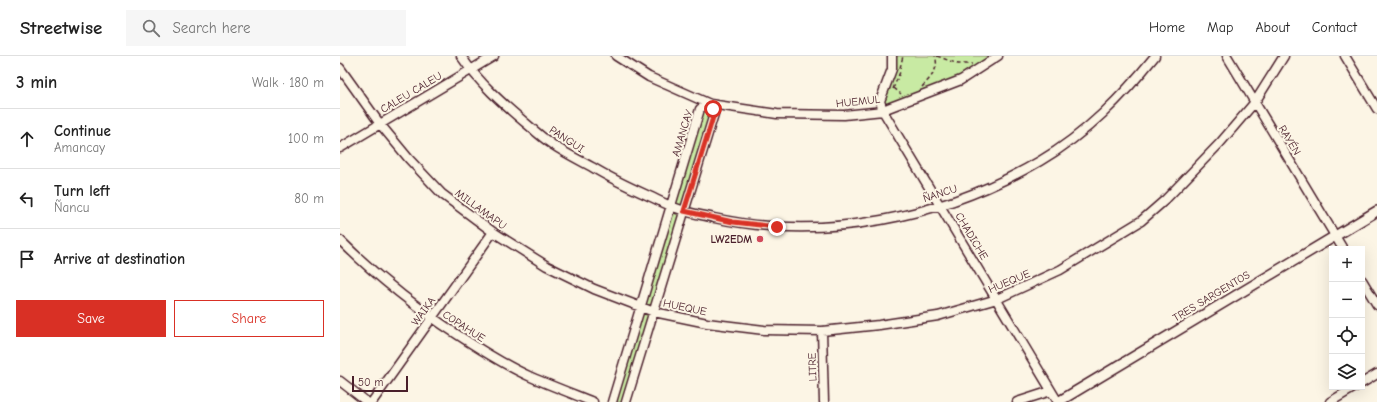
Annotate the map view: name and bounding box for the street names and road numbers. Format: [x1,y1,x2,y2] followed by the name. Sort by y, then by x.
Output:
[378,69,444,116] street label: CALEU CALEU
[835,93,881,110] street label: HUEMUL
[669,108,696,158] street label: AMANCAY
[1276,122,1304,158] street label: RAYÉN
[547,123,587,156] street label: PANGUI
[921,181,959,205] street label: ÑANCU
[452,186,509,232] street label: MILLAMAPU
[952,210,991,263] street label: CHADICHE
[986,267,1032,296] street label: HUEQUE
[1170,268,1252,325] street label: TRES SARGENTOS
[409,294,438,328] street label: WAIKA
[662,297,708,319] street label: HUEQUE
[440,308,488,345] street label: COPAHUE
[805,352,819,382] street label: LITRE

